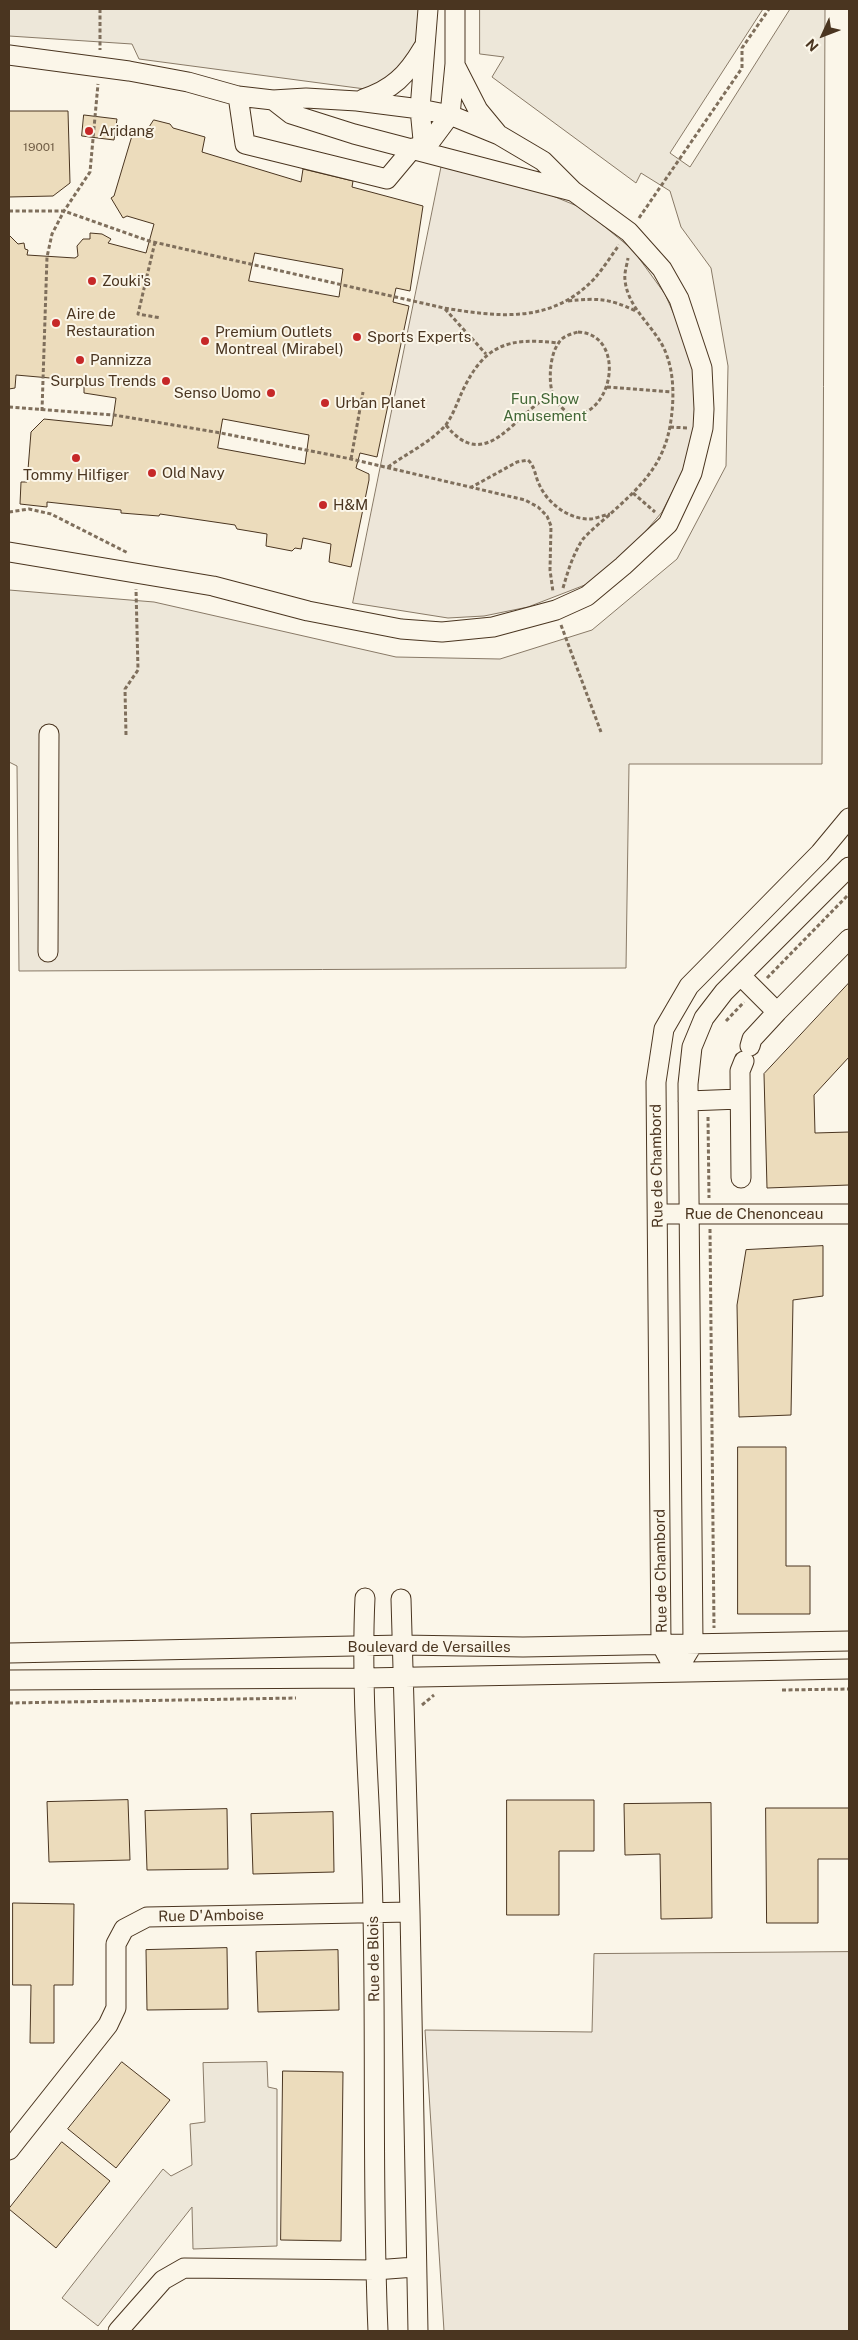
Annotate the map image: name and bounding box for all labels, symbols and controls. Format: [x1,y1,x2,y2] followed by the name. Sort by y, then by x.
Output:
[798,10,848,60] north arrow
[802,36,822,55] text: N
[99,122,154,140] place label: Aridang
[83,125,95,137] marker: Aridang
[23,140,55,154] house number: 19001
[102,272,151,290] place label: Zouki's
[86,275,98,287] marker: Zouki's
[66,305,155,340] place label: Aire de Restauration
[50,317,62,329] marker: Aire de Restauration
[215,323,344,358] place label: Premium Outlets Montreal (Mirabel)
[367,328,471,346] place label: Sports Experts
[351,331,363,343] marker: Sports Experts
[199,335,211,347] marker: Premium Outlets Montreal (Mirabel)
[90,351,152,369] place label: Pannizza
[74,354,86,366] marker: Pannizza
[50,372,156,390] place label: Surplus Trends
[160,375,172,387] marker: Surplus Trends
[174,384,261,402] place label: Senso Uomo
[265,387,277,399] marker: Senso Uomo
[503,390,587,425] park label: Fun Show Amusement
[335,394,426,412] place label: Urban Planet
[319,397,331,409] marker: Urban Planet
[70,452,82,464] marker: Tommy Hilfiger
[162,464,225,482] place label: Old Navy
[23,466,129,484] place label: Tommy Hilfiger
[146,467,158,479] marker: Old Navy
[333,496,368,514] place label: H&M
[317,499,329,511] marker: H&M
[647,1104,667,1228] street label: Rue de Chambord
[685,1205,823,1223] street label: Rue de Chenonceau
[651,1509,671,1633] street label: Rue de Chambord
[348,1638,510,1656] street label: Boulevard de Versailles
[158,1906,264,1926] street label: Rue D'Amboise
[364,1916,384,2002] street label: Rue de Blois

